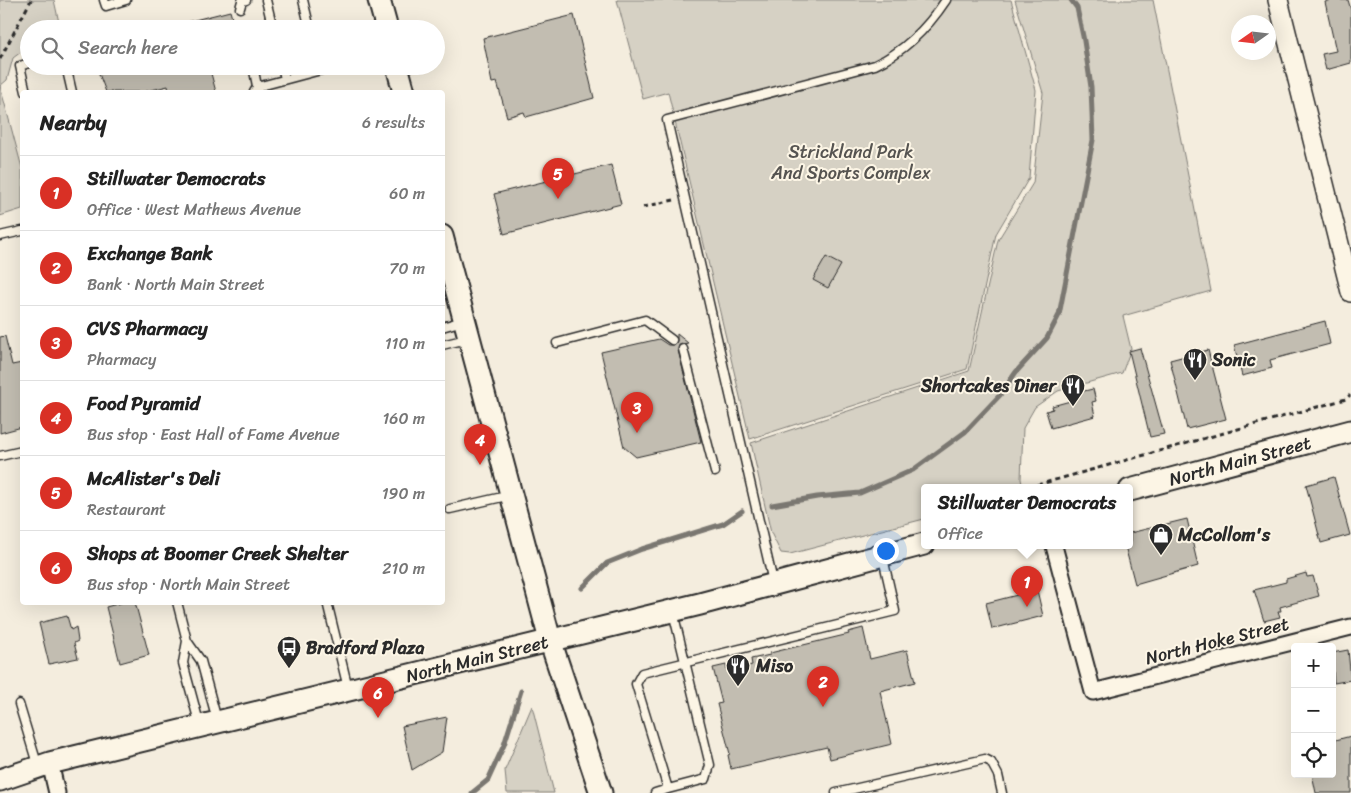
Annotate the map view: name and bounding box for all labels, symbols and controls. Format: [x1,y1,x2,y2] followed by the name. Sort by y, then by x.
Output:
[1231,15,1276,60] north arrow
[20,20,445,75] search box
[78,31,178,64] text: Search here
[38,34,66,62] icon: search
[40,104,106,142] text: Nearby
[362,108,425,137] text: 6 results
[770,136,932,189] park label: Strickland Park And Sports Complex
[542,158,574,199] pin: 5
[87,162,265,195] text: Stillwater Democrats
[53,179,59,208] text: 1
[389,179,425,208] text: 60 m
[87,195,301,224] text: Office · West Mathews Avenue
[87,237,213,270] text: Exchange Bank
[51,254,61,283] text: 2
[389,254,425,283] text: 70 m
[87,270,265,299] text: Bank · North Main Street
[87,312,208,345] text: CVS Pharmacy
[52,329,60,358] text: 3
[385,329,425,358] text: 110 m
[1211,344,1256,376] place label: Sonic
[87,345,156,374] text: Pharmacy
[1182,347,1208,381] restaurant icon: Sonic
[920,370,1058,402] place label: Shortcakes Diner
[1060,373,1086,407] restaurant icon: Shortcakes Diner
[87,387,200,420] text: Food Pyramid
[621,392,653,433] pin: 3
[51,404,61,433] text: 4
[382,404,425,433] text: 160 m
[87,420,340,449] text: Bus stop · East Hall of Fame Avenue
[464,424,496,465] pin: 4
[1165,427,1315,495] street label: North Main Street
[87,462,220,495] text: McAlister's Deli
[51,479,61,508] text: 5
[382,479,425,508] text: 190 m
[921,484,1133,549] popup
[938,486,1116,519] text: Stillwater Democrats
[87,495,166,524] text: Restaurant
[938,519,983,548] text: Office
[1177,519,1271,551] place label: McCollom's
[1148,522,1174,556] shop icon: McCollom's
[87,537,348,570] text: Shops at Boomer Creek Shelter
[873,538,899,564] your location
[51,554,61,583] text: 6
[382,554,425,583] text: 210 m
[1011,566,1043,607] pin: 1
[87,570,290,599] text: Bus stop · North Main Street
[1142,608,1292,674] street label: North Hoke Street
[402,626,552,692] street label: North Main Street
[306,632,424,664] place label: Bradford Plaza
[276,635,302,669] bus stop icon: Bradford Plaza
[1291,643,1336,778] map controls
[1291,643,1336,688] button: +
[755,650,794,682] place label: Miso
[725,653,751,687] restaurant icon: Miso
[807,666,839,707] pin: 2
[362,677,394,718] pin: 6
[1291,688,1336,733] button: −
[1291,733,1336,778] button: locate

